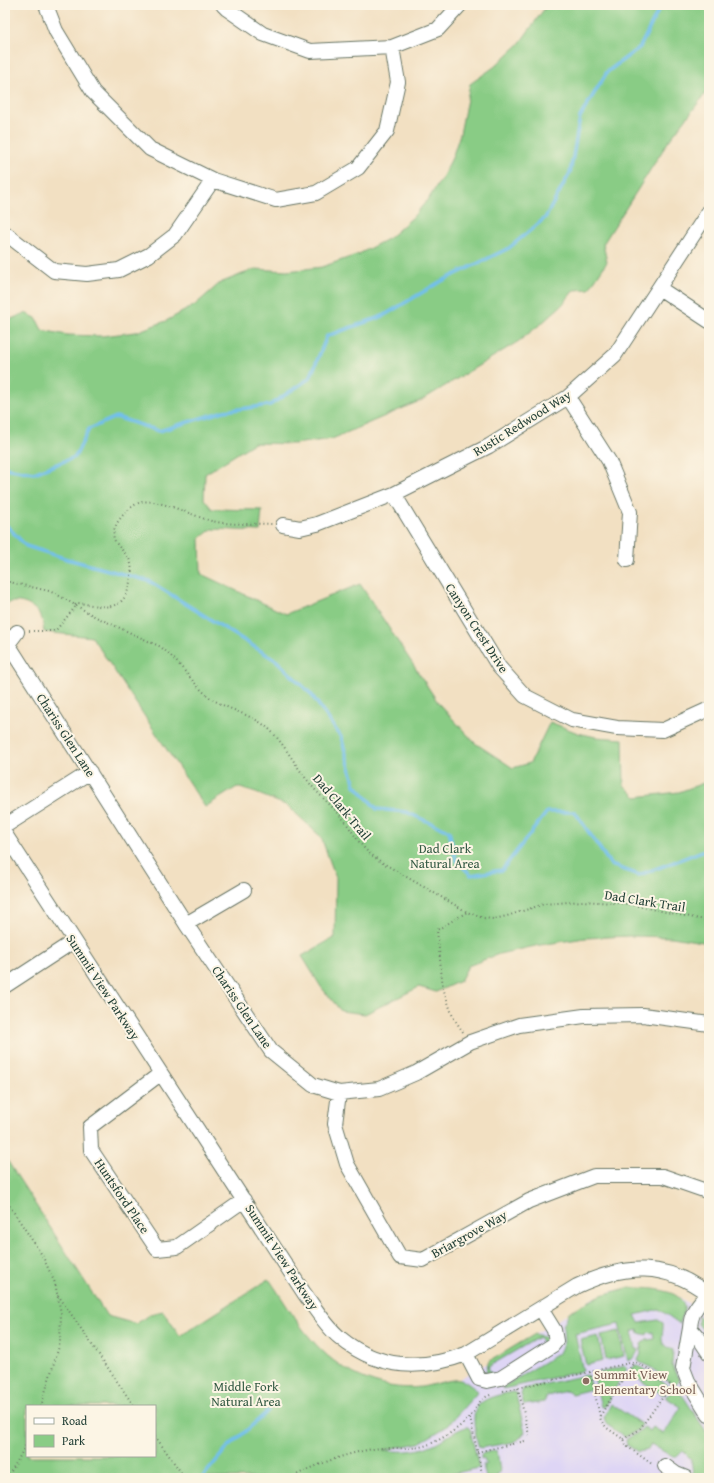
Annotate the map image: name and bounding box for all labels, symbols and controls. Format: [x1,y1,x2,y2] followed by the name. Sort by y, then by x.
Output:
[469,385,575,461] street label: Rustic Redwood Way
[441,579,513,677] street label: Canyon Crest Drive
[32,690,100,780] street label: Chariss Glen Lane
[309,770,376,845] street label: Dad Clark Trail
[410,839,481,873] park label: Dad Clark Natural Area
[603,885,687,917] street label: Dad Clark Trail
[62,930,145,1044] street label: Summit View Parkway
[207,962,277,1052] street label: Chariss Glen Lane
[90,1155,154,1237] street label: Huntsford Place
[241,1200,324,1314] street label: Summit View Parkway
[428,1205,511,1263] street label: Briargrove Way
[594,1365,696,1399] place label: Summit View Elementary School
[581,1376,591,1386] marker: Summit View Elementary School
[211,1377,282,1411] park label: Middle Fork Natural Area
[26,1405,156,1457] legend
[62,1412,88,1429] text: Road
[62,1432,86,1449] text: Park

